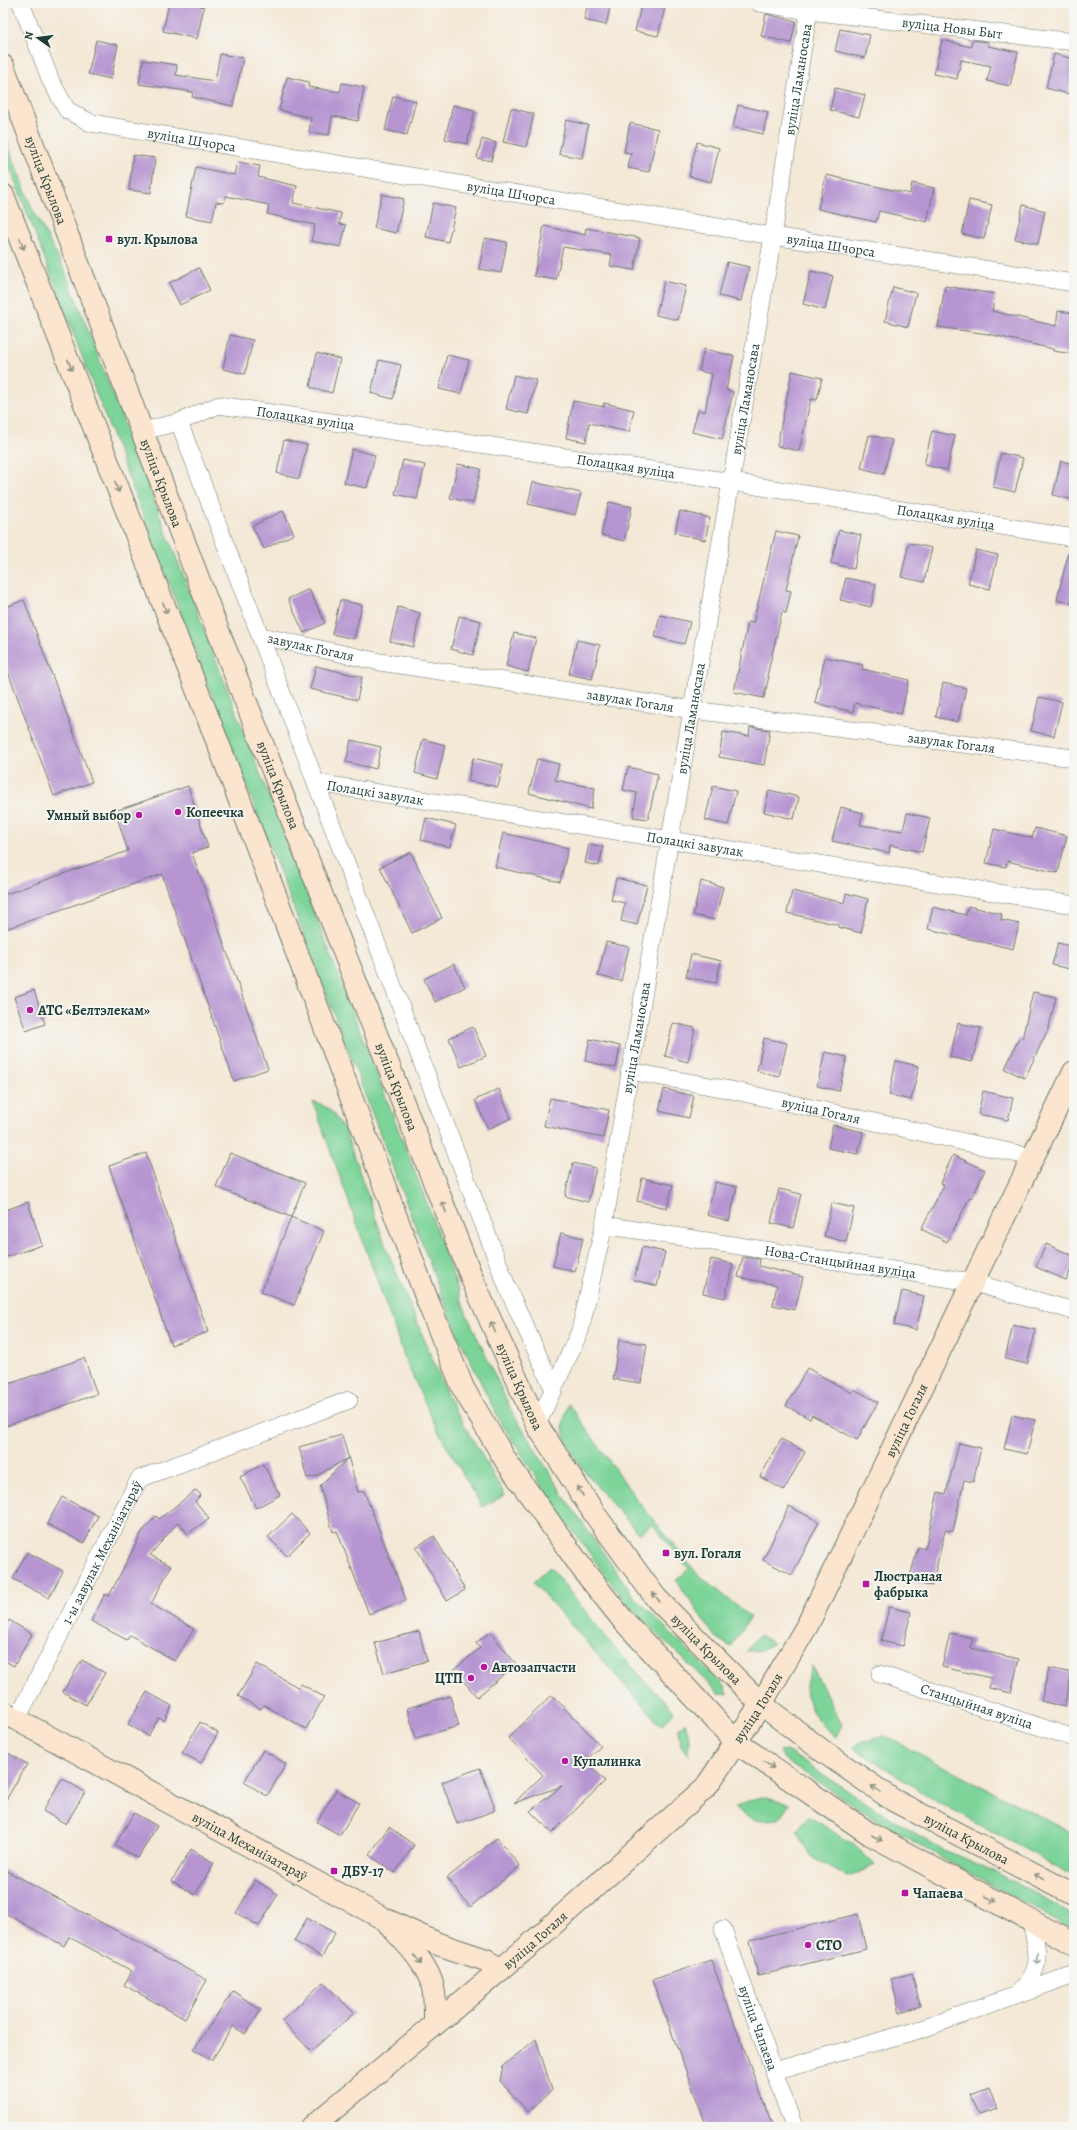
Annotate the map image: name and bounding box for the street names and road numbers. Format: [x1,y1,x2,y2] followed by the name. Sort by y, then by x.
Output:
[901,12,1004,43] street label: вуліца Новы Быт
[780,22,816,137] street label: вуліца Ламаносава
[146,123,238,156] street label: вуліца Шчорса
[21,133,72,228] street label: вуліца Крылова
[466,176,558,209] street label: вуліца Шчорса
[785,229,877,261] street label: вуліца Шчорса
[726,341,764,456] street label: вуліца Ламаносава
[255,401,356,435] street label: Полацкая вуліца
[136,436,187,530] street label: вуліца Крылова
[575,449,677,483] street label: Полацкая вуліца
[895,500,997,534] street label: Полацкая вуліца
[266,628,356,666] street label: завулак Гогаля
[672,661,710,776] street label: вуліца Ламаносава
[585,684,675,716] street label: завулак Гогаля
[907,728,997,758] street label: завулак Гогаля
[253,738,305,833] street label: вуліца Крылова
[325,775,425,810] street label: Полацкі завулак
[645,827,745,861] street label: Полацкі завулак
[617,980,655,1095] street label: вуліца Ламаносава
[371,1040,423,1134] street label: вуліца Крылова
[780,1092,862,1128] street label: вуліца Гогаля
[763,1241,918,1283] street label: Нова-Станцыйная вуліца
[492,1340,548,1434] street label: вуліца Крылова
[880,1380,932,1460] street label: вуліца Гогаля
[57,1476,147,1628] street label: 1-ы завулак Механізатараў
[667,1609,746,1689] street label: вуліца Крылова
[728,1669,787,1747] street label: вуліца Гогаля
[918,1679,1036,1734] street label: Станцыйная вуліца
[189,1807,312,1886] street label: вуліца Механізатараў
[921,1808,1013,1869] street label: вуліца Крылова
[499,1906,572,1973] street label: вуліца Гогаля
[734,1983,783,2074] street label: вуліца Чапаева

